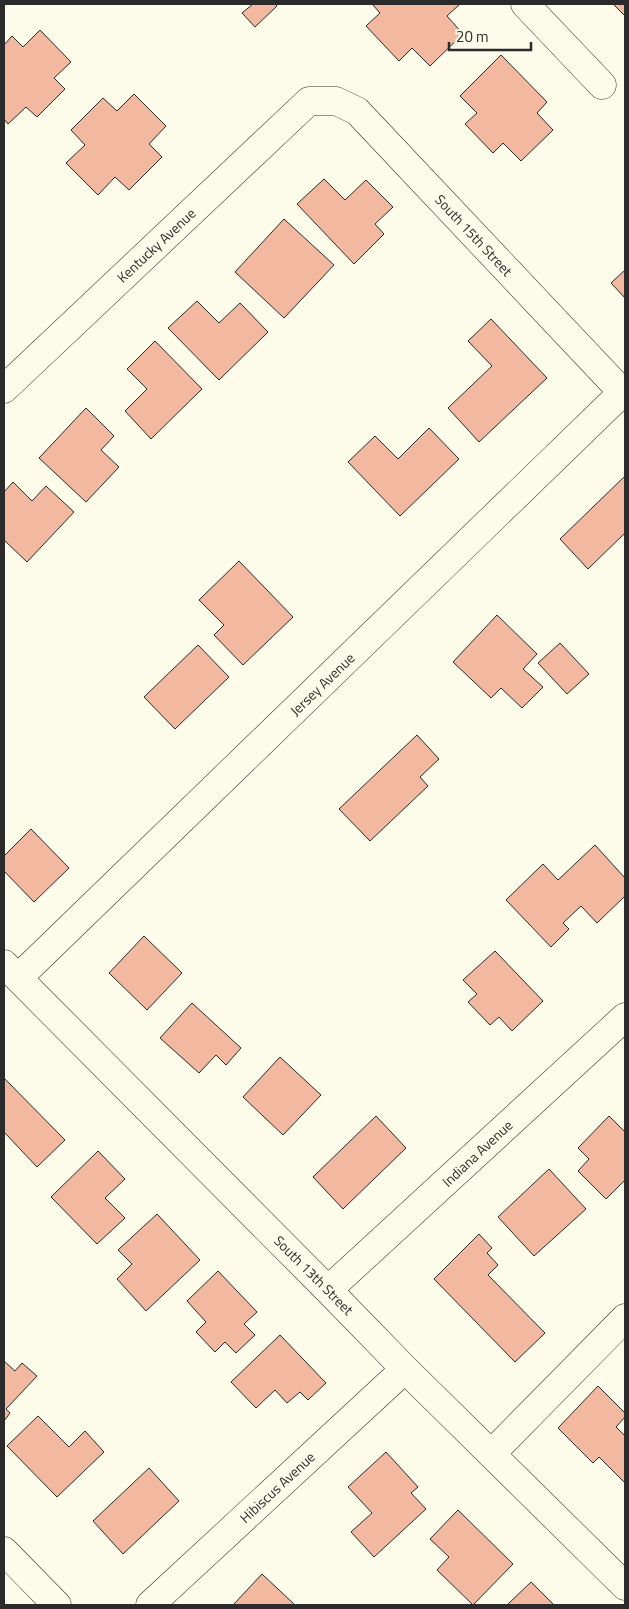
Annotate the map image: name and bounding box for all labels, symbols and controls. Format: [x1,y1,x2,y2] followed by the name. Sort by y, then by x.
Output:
[449,20,532,52] scale bar
[456,25,489,48] text: 20 m
[430,189,518,281] street label: South 15th Street
[112,203,200,287] street label: Kentucky Avenue
[285,648,359,720] street label: Jersey Avenue
[437,1115,517,1191] street label: Indiana Avenue
[269,1230,359,1320] street label: South 13th Street
[235,1446,319,1528] street label: Hibiscus Avenue

